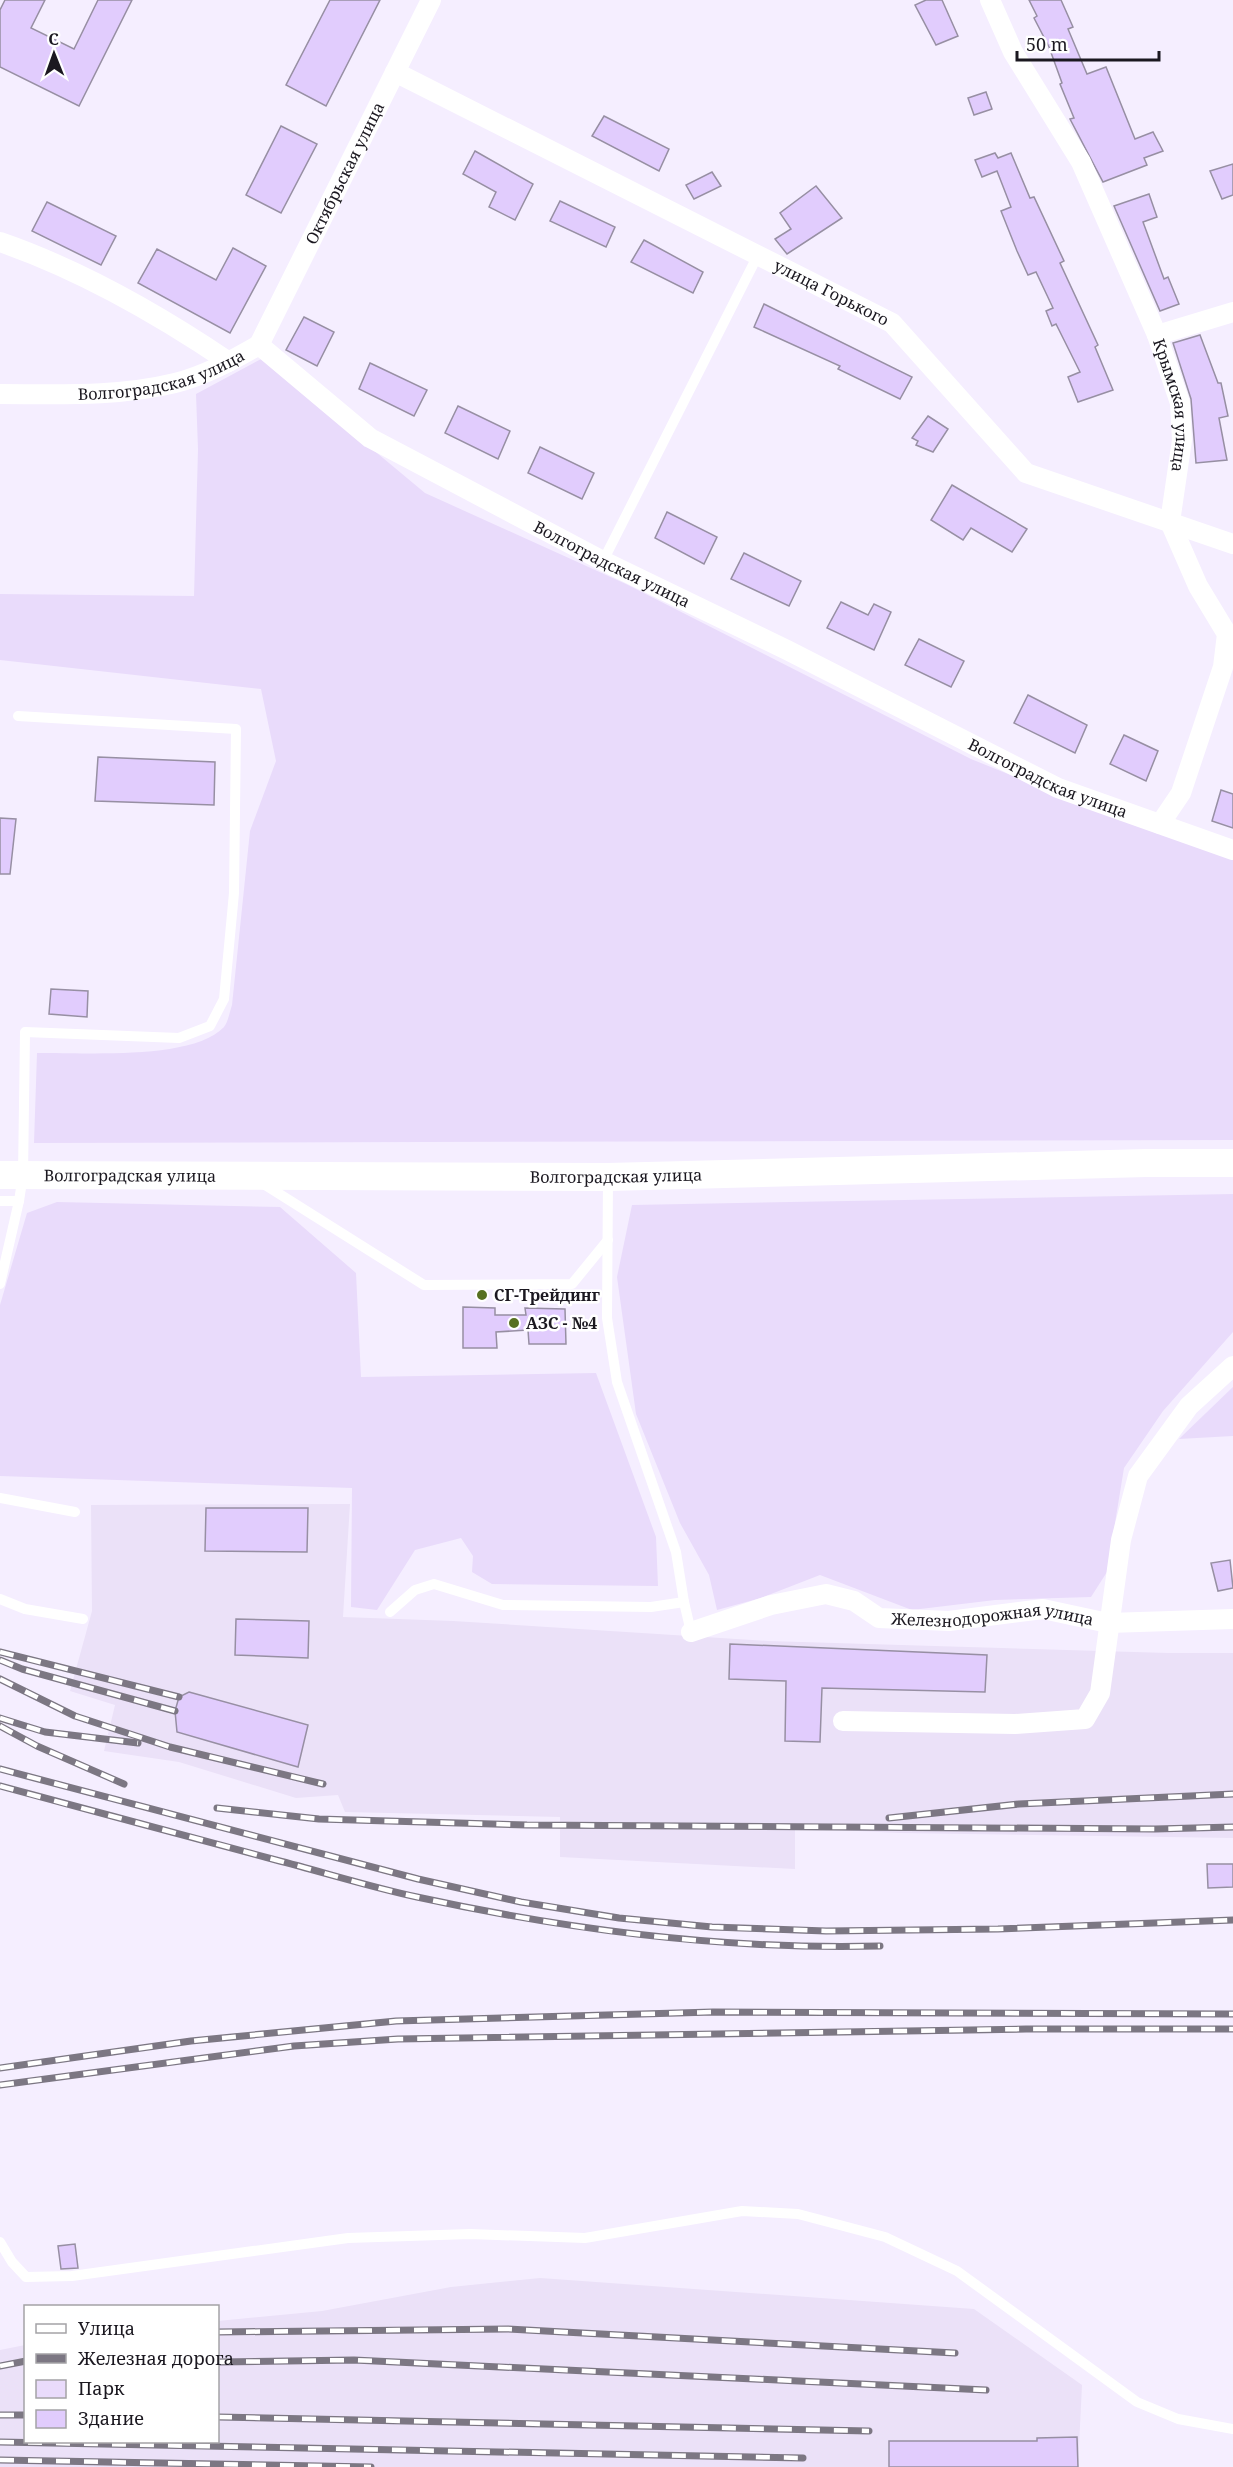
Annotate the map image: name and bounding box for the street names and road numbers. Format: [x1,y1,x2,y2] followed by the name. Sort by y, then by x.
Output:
[300,98,389,248] street label: Октябрьская улица
[770,254,893,331] street label: улица Горького
[1148,336,1193,474] street label: Крымская улица
[77,344,249,405] street label: Волгоградская улица
[530,515,694,613] street label: Волгоградская улица
[965,733,1131,823] street label: Волгоградская улица
[44,1164,216,1187] street label: Волгоградская улица
[530,1164,702,1188] street label: Волгоградская улица
[890,1598,1096,1632] street label: Железнодорожная улица

